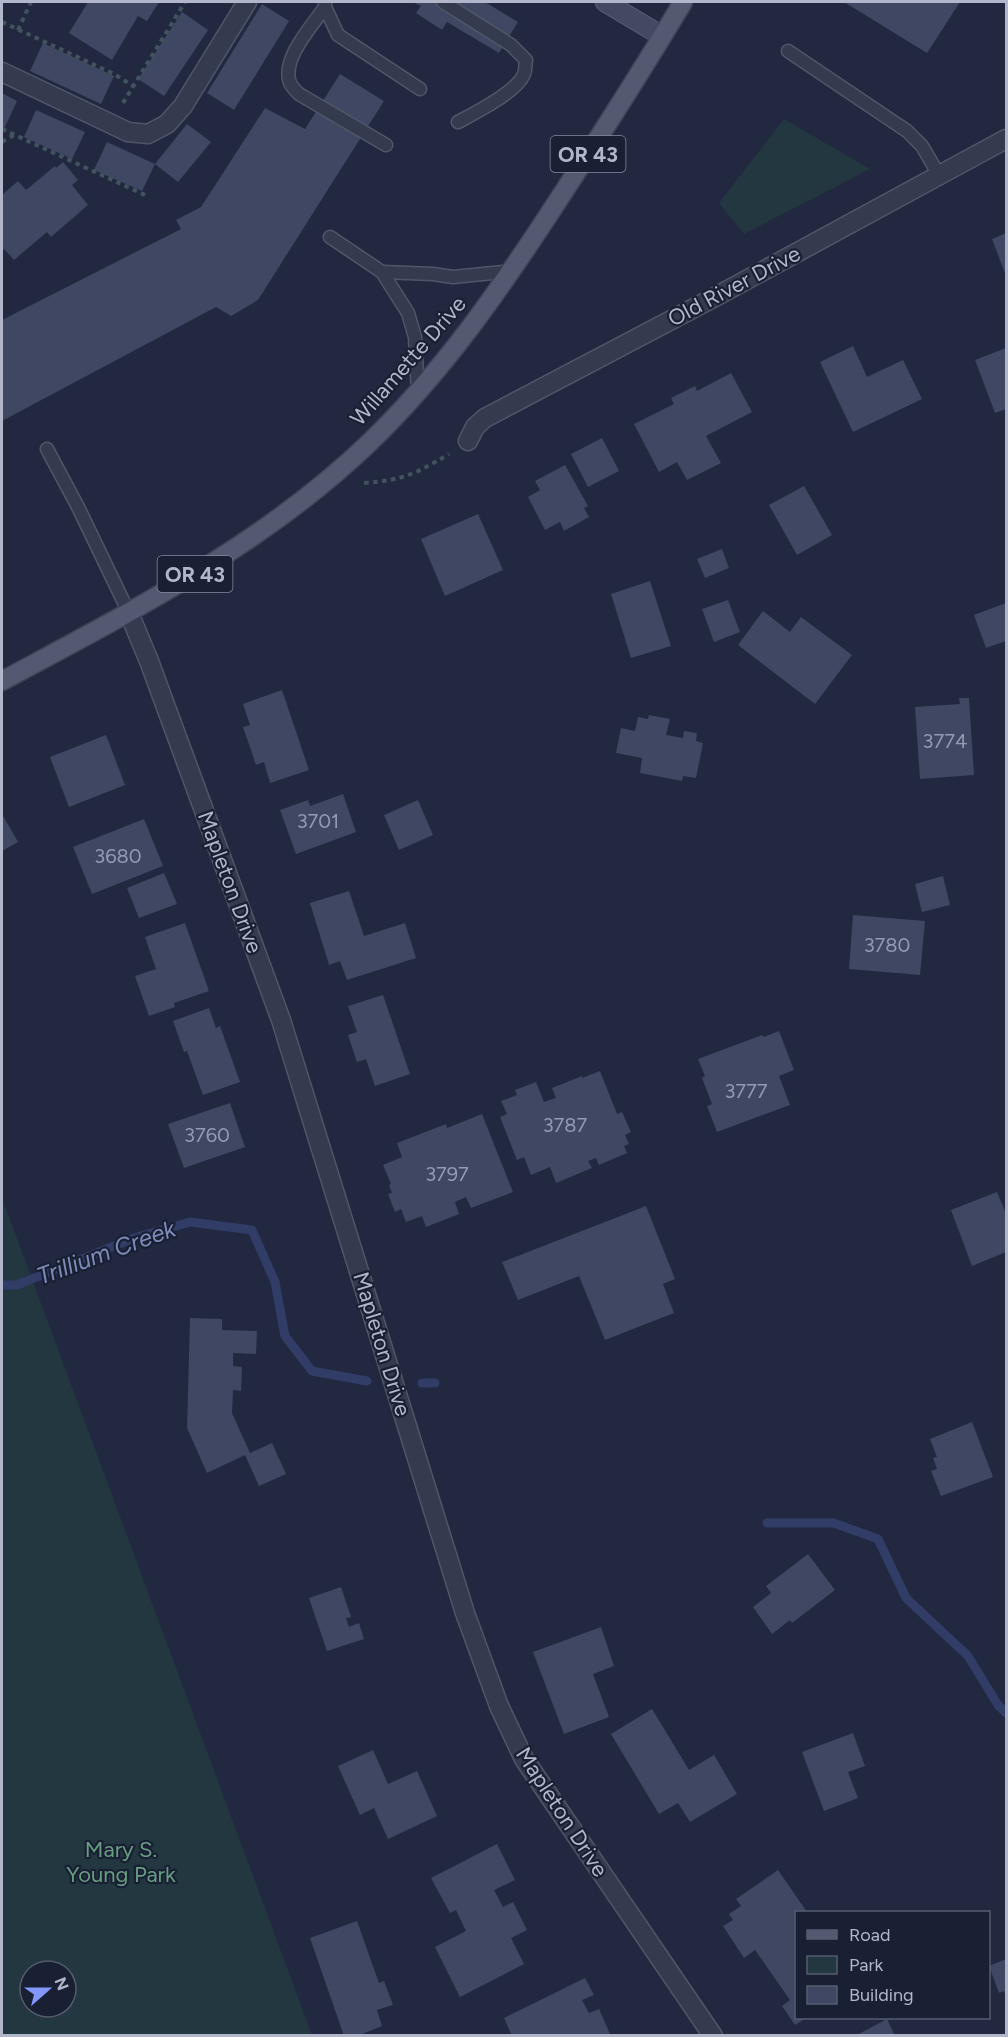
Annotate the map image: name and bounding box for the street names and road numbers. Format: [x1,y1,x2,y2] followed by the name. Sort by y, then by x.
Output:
[550,136,626,172] road number: OR 43
[663,240,805,332] street label: Old River Drive
[344,291,472,431] street label: Willamette Drive
[158,556,232,592] road number: OR 43
[192,807,268,957] street label: Mapleton Drive
[347,1269,417,1419] street label: Mapleton Drive
[510,1742,614,1882] street label: Mapleton Drive

